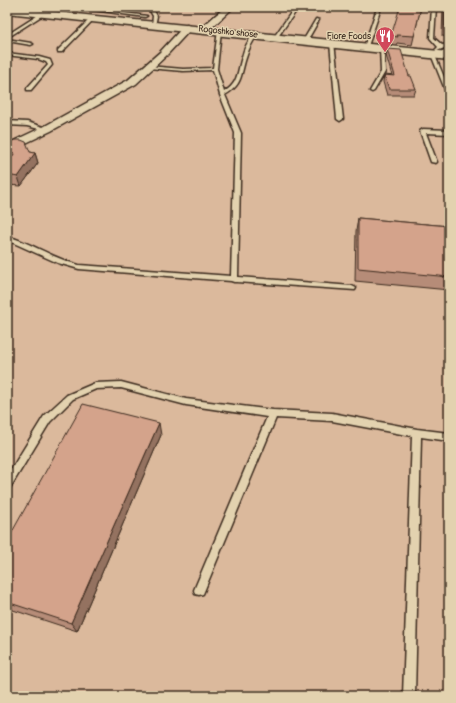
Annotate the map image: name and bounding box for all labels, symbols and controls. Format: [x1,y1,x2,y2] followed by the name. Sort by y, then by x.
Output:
[198,23,259,41] street label: Rogoshko shose
[374,25,396,53] restaurant icon: Fiore Foods
[327,31,371,42] place label: Fiore Foods

